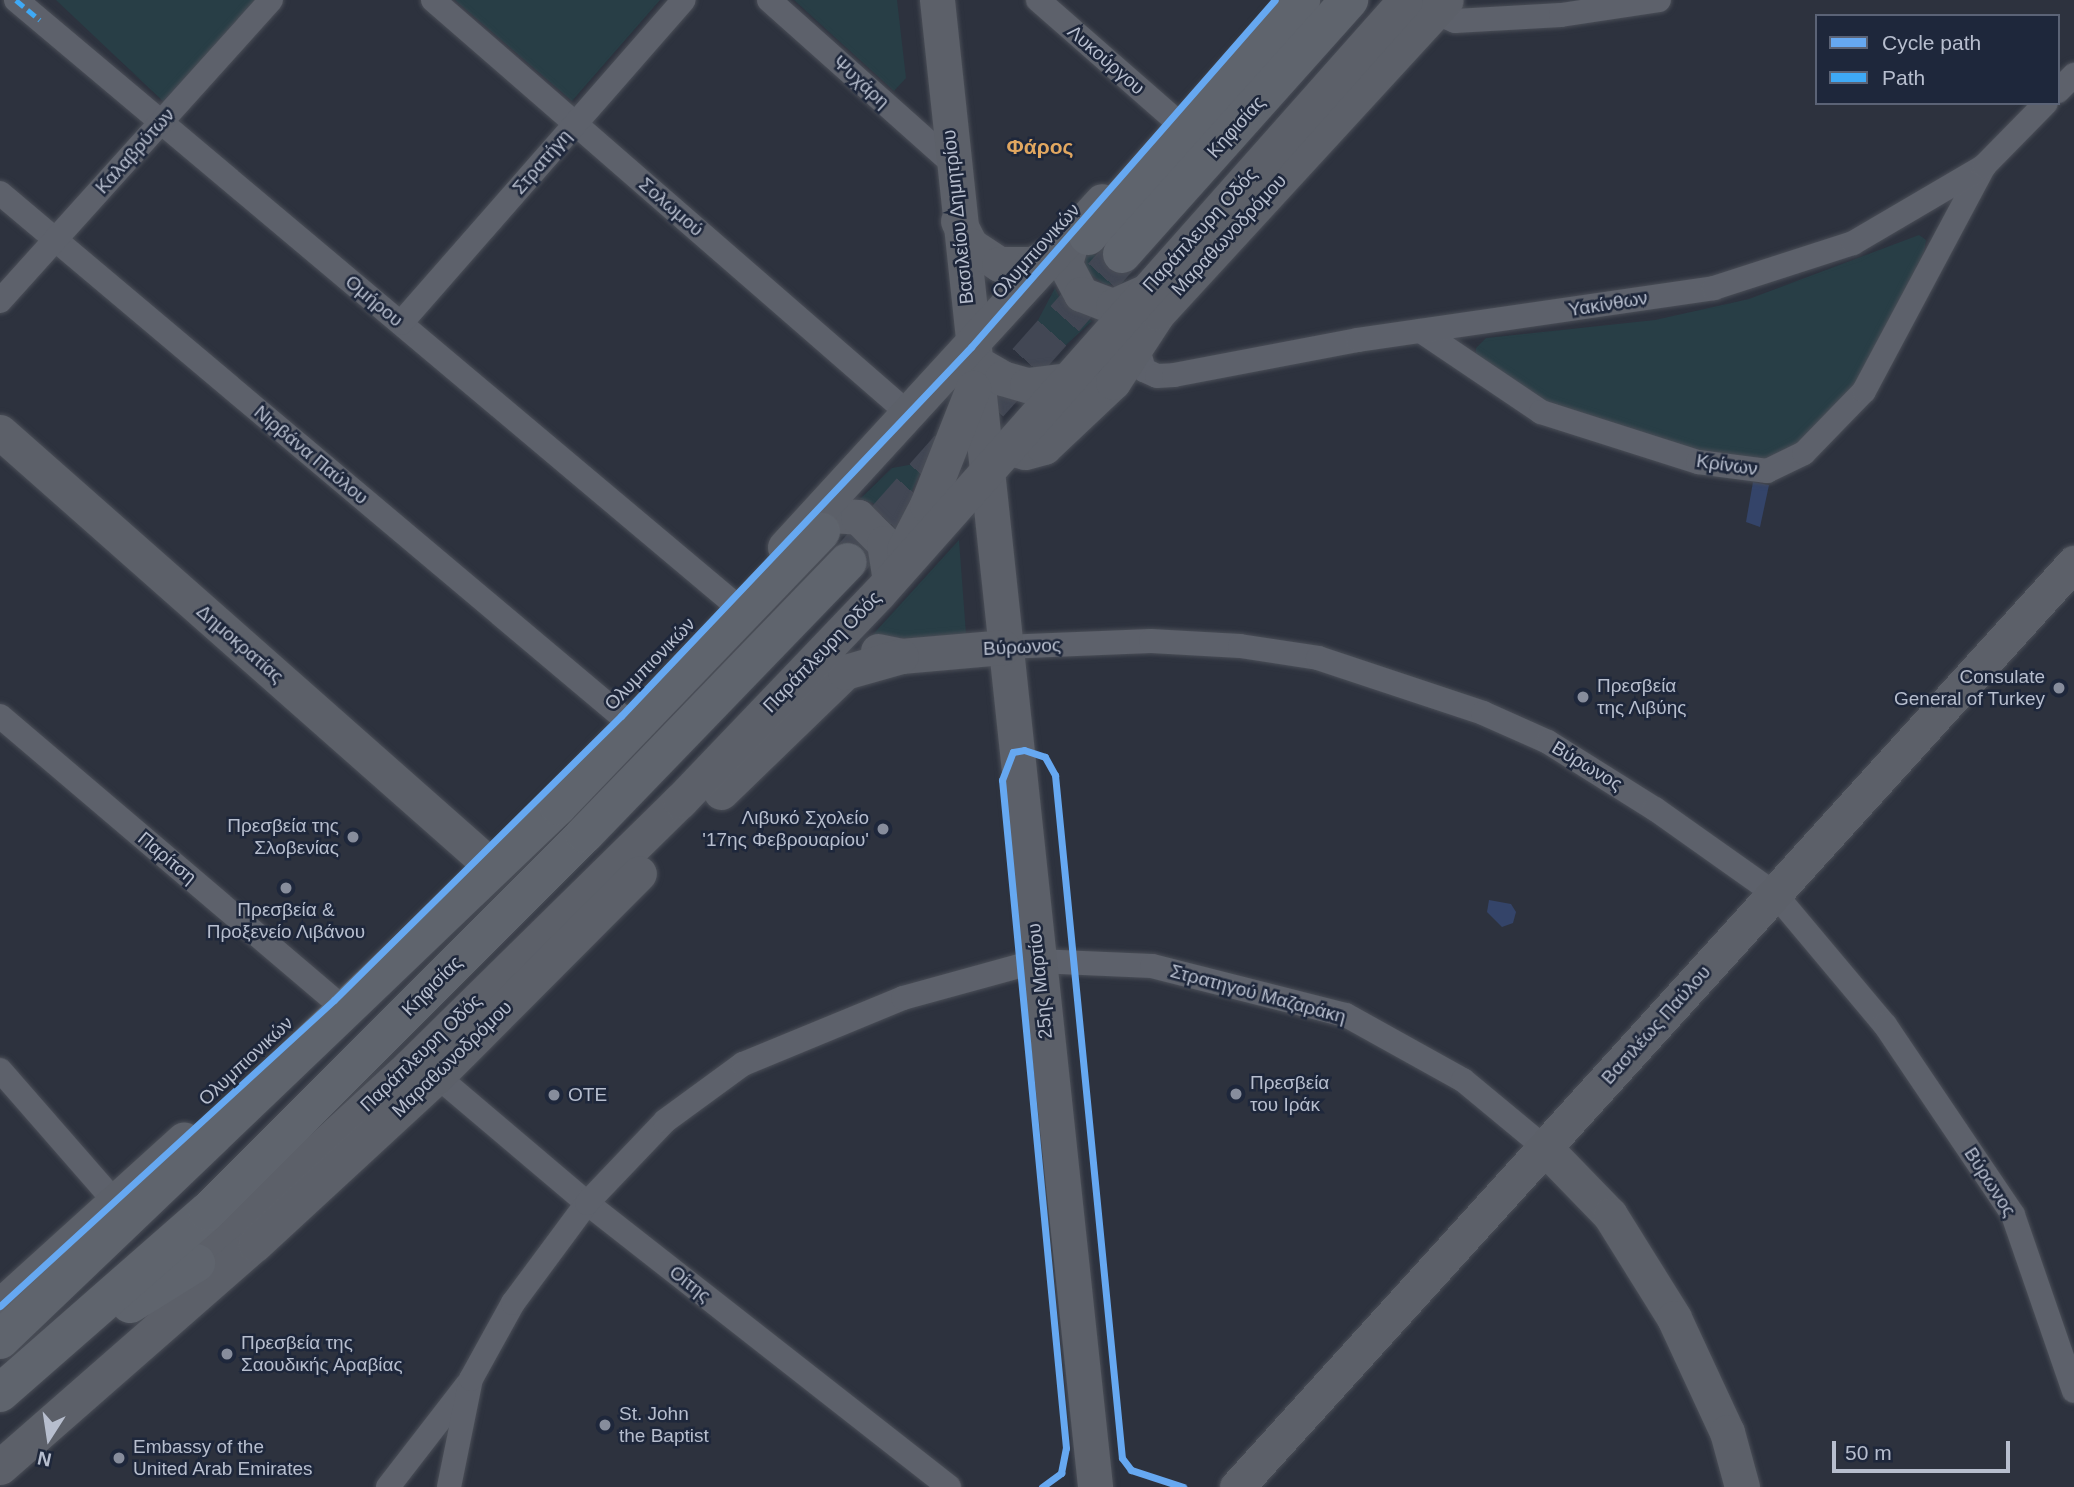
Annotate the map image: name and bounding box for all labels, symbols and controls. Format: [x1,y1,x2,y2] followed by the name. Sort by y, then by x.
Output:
[1815,14,2060,105] legend
[1063,20,1149,100] street label: Λυκούργου
[1882,31,1981,54] text: Cycle path
[828,51,894,113] street label: Ψυχάρη
[1882,66,1925,89] text: Path
[1202,91,1270,163] street label: Κηφισίας
[91,103,179,199] street label: Καλαβρύτων
[508,125,576,199] street label: Στρατήγη
[937,128,979,306] street label: Βασιλείου Δημητρίου
[1007,134,1073,160] district label: Φάρος
[1138,163,1262,297] street label: Παράπλευρη Οδός
[1167,169,1291,301] street label: Μαραθωνοδρόμου
[634,173,708,241] street label: Σολωμού
[987,199,1085,303] street label: Ολυμπιονικών
[341,270,407,332] street label: Ομήρου
[1567,286,1649,322] street label: Υακίνθων
[249,401,373,509] street label: Νιρβάνα Παύλου
[1695,449,1759,481] street label: Κρίνων
[758,587,886,717] street label: Παράπλευρη Οδός
[192,600,288,688] street label: Δημοκρατίας
[600,613,700,715] street label: Ολυμπιονικών
[982,634,1062,660] street label: Βύρωνος
[1894,666,2045,710] place label: Consulate General of Turkey
[1597,675,1687,719] place label: Πρεσβεία της Λιβύης
[2051,680,2067,696] marker: Consulate General of Turkey
[1575,689,1591,705] marker: Πρεσβεία της Λιβύης
[1548,736,1626,796] street label: Βύρωνος
[702,807,869,851] place label: Λιβυκό Σχολείο '17ης Φεβρουαρίου'
[227,815,339,859] place label: Πρεσβεία της Σλοβενίας
[875,821,891,837] marker: Λιβυκό Σχολείο '17ης Φεβρουαρίου'
[133,827,201,889] street label: Παρίτση
[345,829,361,845] marker: Πρεσβεία της Σλοβενίας
[278,880,294,896] marker: Πρεσβεία & Προξενείο Λιβάνου
[206,899,366,943] place label: Πρεσβεία & Προξενείο Λιβάνου
[1023,922,1057,1040] street label: 25ης Μαρτίου
[397,951,467,1021] street label: Κηφισίας
[1168,960,1348,1028] street label: Στρατηγού Μαζαράκη
[1597,961,1715,1089] street label: Βασιλέως Παύλου
[356,989,486,1117] street label: Παράπλευρη Οδός
[387,996,517,1122] street label: Μαραθωνοδρόμου
[194,1012,298,1110] street label: Ολυμπιονικών
[1250,1072,1329,1116] place label: Πρεσβεία του Ιράκ
[568,1084,607,1106] place label: ΟΤΕ
[1228,1086,1244,1102] marker: Πρεσβεία του Ιράκ
[546,1087,562,1103] marker: ΟΤΕ
[1959,1143,2021,1221] street label: Βύρωνος
[665,1261,715,1307] street label: Οίτης
[241,1332,404,1376] place label: Πρεσβεία της Σαουδικής Αραβίας
[219,1346,235,1362] marker: Πρεσβεία της Σαουδικής Αραβίας
[14,1403,84,1473] north arrow
[619,1403,709,1447] place label: St. John the Baptist
[597,1417,613,1433] marker: St. John the Baptist
[1836,1428,2014,1472] scale bar
[133,1436,314,1480] place label: Embassy of the United Arab Emirates
[1845,1441,1892,1464] text: 50 m
[36,1447,53,1471] text: N
[111,1450,127,1466] marker: Embassy of the United Arab Emirates

